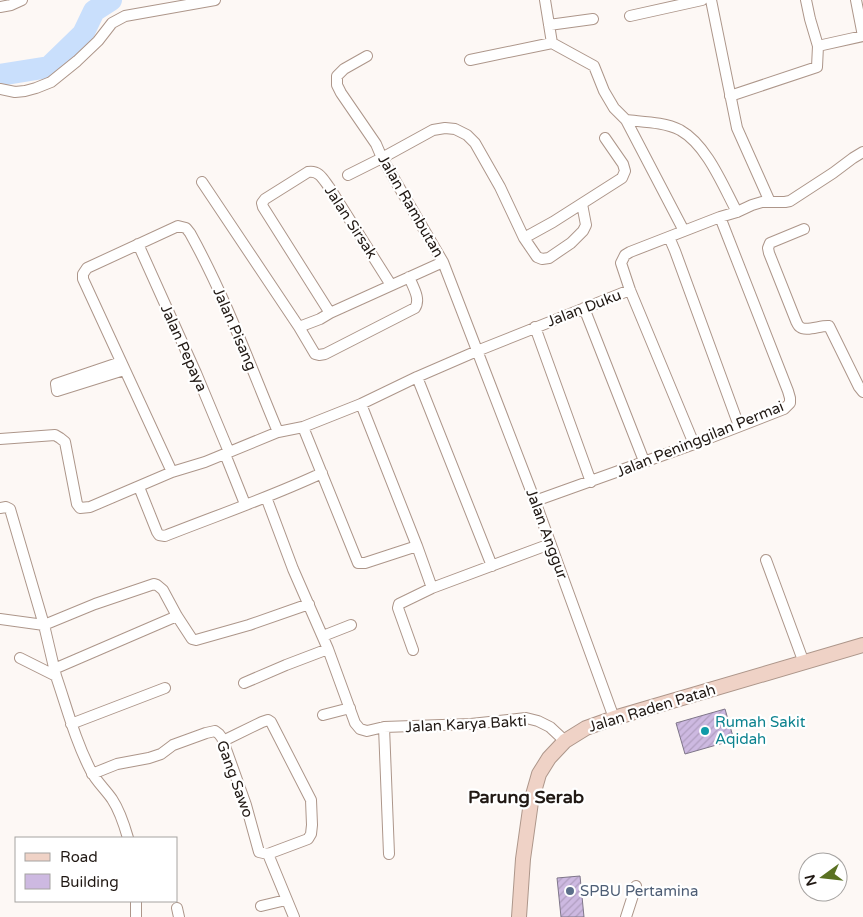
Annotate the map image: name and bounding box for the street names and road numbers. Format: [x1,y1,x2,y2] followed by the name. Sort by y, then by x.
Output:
[374,152,448,260] street label: Jalan Rambutan
[321,182,381,262] street label: Jalan Sirsak
[209,285,261,373] street label: Jalan Pisang
[544,286,624,330] street label: Jalan Duku
[157,302,211,394] street label: Jalan Pepaya
[614,397,786,481] street label: Jalan Peninggilan Permai
[522,486,572,582] street label: Jalan Anggur
[586,680,718,736] street label: Jalan Raden Patah
[405,712,527,736] street label: Jalan Karya Bakti
[213,738,257,820] street label: Gang Sawo

